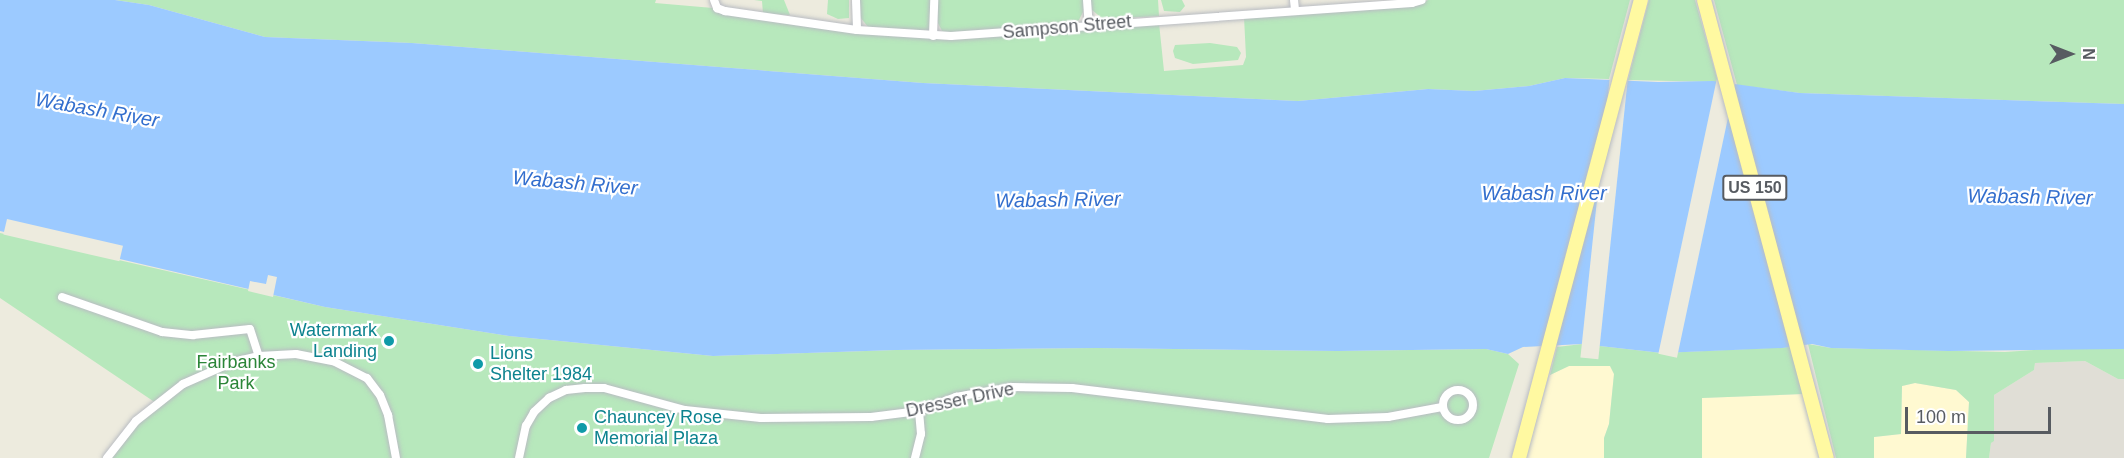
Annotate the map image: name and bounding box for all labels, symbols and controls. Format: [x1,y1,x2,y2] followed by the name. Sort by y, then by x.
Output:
[1002,11,1132,43] street label: Sampson Street
[2040,24,2100,84] north arrow
[2080,48,2097,60] text: N
[33,87,161,133] water label: Wabash River
[512,166,638,200] water label: Wabash River
[1722,175,1788,201] road number: US 150
[1481,181,1607,205] water label: Wabash River
[1967,184,2093,210] water label: Wabash River
[995,187,1121,213] water label: Wabash River
[290,320,377,362] place label: Watermark Landing
[382,334,396,348] marker: Watermark Landing
[490,343,592,386] place label: Lions Shelter 1984
[196,352,276,394] park label: Fairbanks Park
[471,357,485,371] marker: Lions Shelter 1984
[904,378,1016,422] street label: Dresser Drive
[1908,395,2054,433] scale bar
[594,407,722,450] place label: Chauncey Rose Memorial Plaza
[1916,407,1966,427] text: 100 m
[575,421,589,435] marker: Chauncey Rose Memorial Plaza

